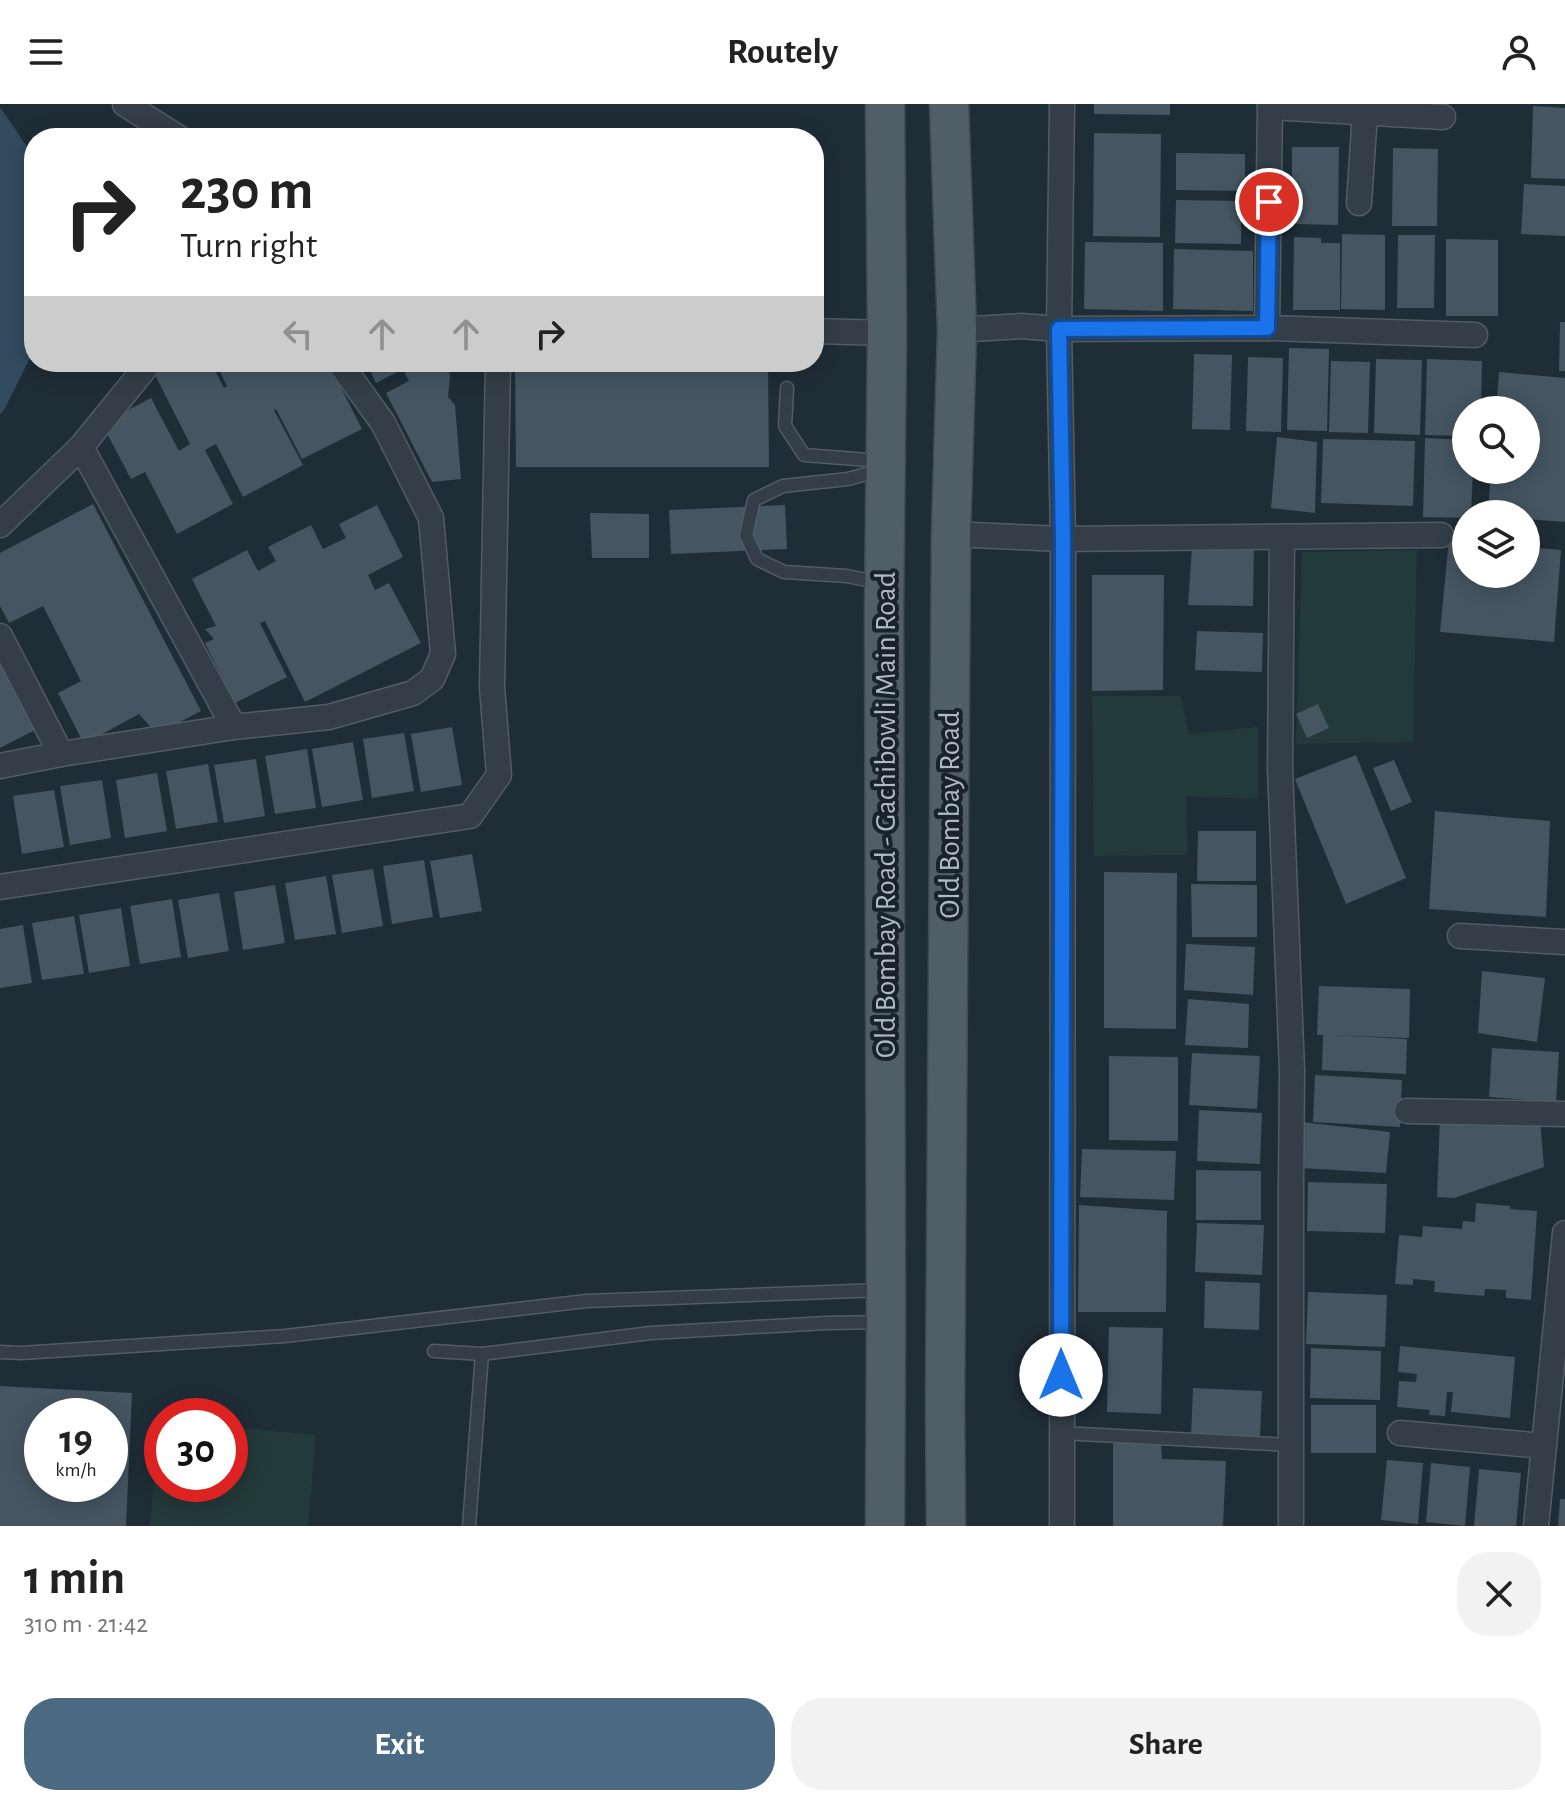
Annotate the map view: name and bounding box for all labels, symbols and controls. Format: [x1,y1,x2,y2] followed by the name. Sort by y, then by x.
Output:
[24,30,68,74] icon: menu
[1497,30,1541,74] icon: person
[727,34,838,70] text: Routely
[48,160,152,264] icon: right
[180,163,313,219] text: 230 m
[1235,168,1303,236] pin
[1247,180,1291,224] icon: arrive
[180,228,317,264] text: Turn right
[276,312,320,356] icon: left
[360,312,404,356] icon: ahead
[444,312,488,356] icon: ahead
[528,312,572,356] icon: right
[1452,396,1540,588] map controls
[1452,396,1540,484] button: search
[1452,500,1540,588] button: layers
[871,572,901,1058] street label: Old Bombay Road - Gachibowli Main Road
[935,711,965,919] street label: Old Bombay Road
[1019,1333,1103,1417] position arrow
[144,1398,248,1502] speed limit sign: 30
[59,1420,93,1460] text: 19
[55,1460,97,1480] text: km/h
[1457,1552,1541,1636] button: close
[24,1555,125,1603] text: 1 min
[24,1611,148,1637] text: 310 m · 21:42
[24,1698,775,1790] button: Exit
[791,1698,1541,1790] button: Share

